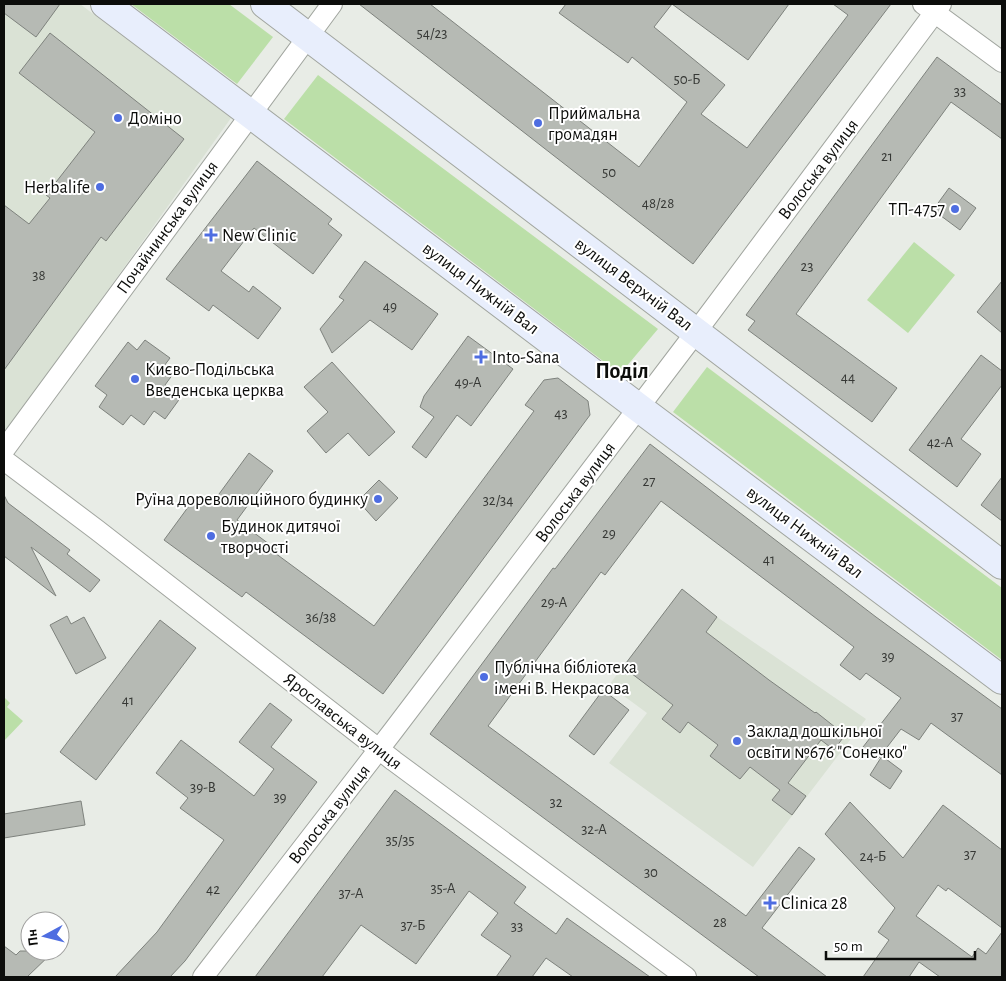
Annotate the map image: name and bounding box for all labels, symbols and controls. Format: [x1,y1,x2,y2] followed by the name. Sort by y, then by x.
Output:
[417,26,447,41] house number: 54/23
[674,72,700,87] house number: 50-Б
[954,84,966,99] house number: 33
[548,105,640,144] place label: Приймальна громадян
[128,110,182,128] place label: Доміно
[112,112,124,124] marker: Доміно
[775,116,862,223] street label: Волоська вулиця
[532,117,544,129] marker: Приймальна громадян
[881,149,893,164] house number: 21
[114,158,222,297] street label: Почайнинська вулиця
[602,165,616,180] house number: 50
[24,179,90,197] place label: Herbalife
[94,181,106,193] marker: Herbalife
[642,196,674,211] house number: 48/28
[888,201,945,219] place label: ТП-4757
[949,203,961,215] marker: ТП-4757
[222,227,296,245] place label: New Clinic
[204,228,218,242] marker: New Clinic
[571,235,696,335] street label: вулиця Верхній Вал
[419,239,542,338] street label: вулиця Нижній Вал
[800,259,814,274] house number: 23
[32,268,46,283] house number: 38
[383,299,397,314] house number: 49
[492,349,560,367] place label: Into-Sana
[474,350,488,364] marker: Into-Sana
[595,360,649,382] district label: Поділ
[145,361,284,400] place label: Києво-Подільська Введенська церква
[841,370,855,385] house number: 44
[129,373,141,385] marker: Києво-Подільська Введенська церква
[455,375,482,390] house number: 49-А
[554,406,568,421] house number: 43
[927,435,954,450] house number: 42-А
[532,439,619,546] street label: Волоська вулиця
[642,474,656,489] house number: 27
[743,483,866,582] street label: вулиця Нижній Вал
[135,490,368,509] place label: Руїна дореволюційного будинку
[372,493,384,505] marker: Руїна дореволюційного будинку
[483,493,513,508] house number: 32/34
[220,518,340,557] place label: Будинок дитячої творчості
[602,526,616,541] house number: 29
[205,530,217,542] marker: Будинок дитячої творчості
[763,552,775,567] house number: 41
[541,595,567,610] house number: 29-А
[306,610,336,625] house number: 36/38
[881,649,895,664] house number: 39
[494,658,637,698] place label: Публічна бібліотека імені В. Некрасова
[280,670,405,774] street label: Ярославська вулиця
[478,671,490,683] marker: Публічна бібліотека імені В. Некрасова
[122,693,134,708] house number: 41
[951,709,963,724] house number: 37
[747,723,907,762] place label: Заклад дошкільної освіти №676 "Сонечко"
[731,735,743,747] marker: Заклад дошкільної освіти №676 "Сонечко"
[286,762,374,868] street label: Волоська вулиця
[190,780,216,795] house number: 39-В
[273,790,287,805] house number: 39
[549,795,563,810] house number: 32
[581,822,607,837] house number: 32-А
[385,833,415,848] house number: 35/35
[964,847,976,862] house number: 37
[860,849,886,864] house number: 24-Б
[644,865,658,880] house number: 30
[430,881,456,896] house number: 35-А
[206,882,220,897] house number: 42
[338,886,364,901] house number: 37-А
[781,895,848,913] place label: Clinica 28
[763,896,777,910] marker: Clinica 28
[20,911,70,961] north arrow
[713,915,727,930] house number: 28
[400,918,426,933] house number: 37-Б
[511,919,523,934] house number: 33
[25,928,41,947] text: Пн
[826,928,975,960] scale bar
[834,939,863,954] text: 50 m

